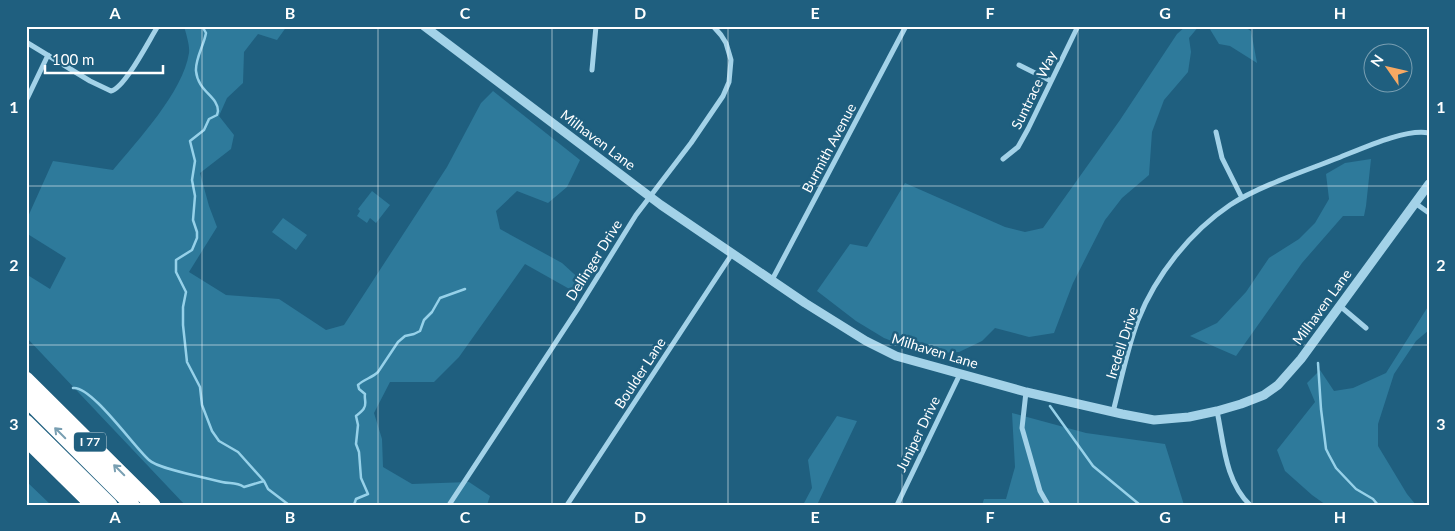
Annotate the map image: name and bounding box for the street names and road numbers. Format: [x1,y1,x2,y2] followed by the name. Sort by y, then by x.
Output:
[1007,47,1060,132] street label: Suntrace Way
[798,100,859,195] street label: Burmith Avenue
[558,106,639,173] street label: Milhaven Lane
[562,216,625,303] street label: Dellinger Drive
[1288,266,1355,348] street label: Milhaven Lane
[1102,305,1141,381] street label: Iredell Drive
[890,329,980,372] street label: Milhaven Lane
[610,334,669,411] street label: Boulder Lane
[892,393,943,474] street label: Juniper Drive
[74,432,106,452] road number: I 77

